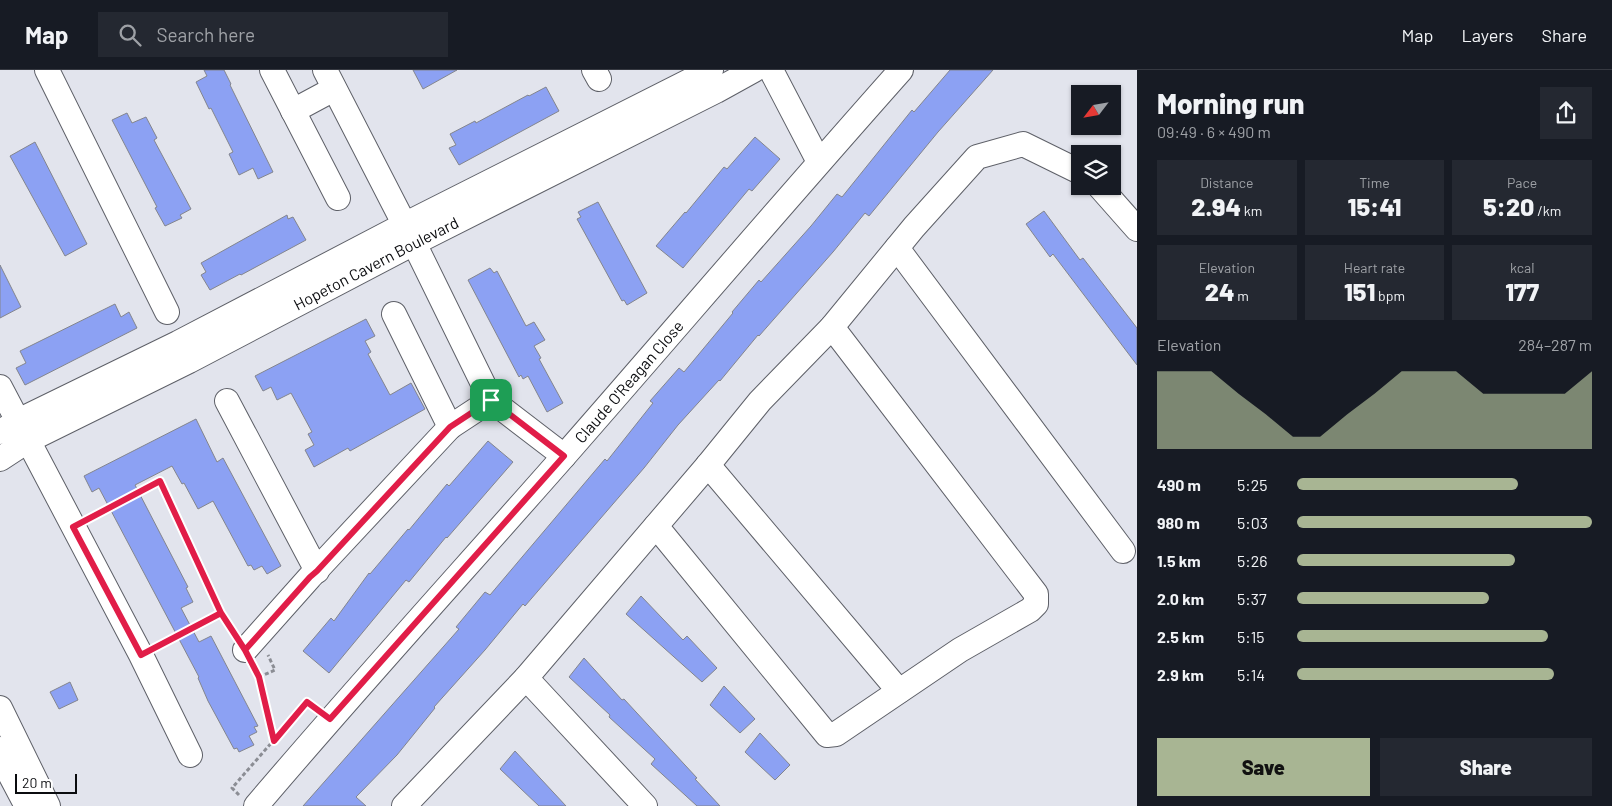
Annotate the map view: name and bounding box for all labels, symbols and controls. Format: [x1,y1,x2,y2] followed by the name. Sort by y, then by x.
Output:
[98,12,448,57] search box
[25,20,68,49] text: Map
[116,21,144,49] icon: search
[156,23,255,46] text: Search here
[1401,24,1433,46] text: Map
[1461,24,1514,46] text: Layers
[1542,24,1587,46] text: Share
[1071,85,1121,135] north arrow
[1071,85,1121,195] map controls
[1157,86,1305,120] text: Morning run
[1540,87,1592,139] button: share
[1157,122,1271,141] text: 09:49 · 6 × 490 m
[1071,145,1121,195] button: layers
[1200,174,1254,191] text: Distance
[1359,174,1390,191] text: Time
[1507,174,1537,191] text: Pace
[1191,191,1241,221] text: 2.94
[1348,191,1401,221] text: 15:41
[1483,191,1534,221] text: 5:20
[1241,202,1262,219] text: km
[1534,202,1561,219] text: /km
[290,212,461,314] street label: Hopeton Cavern Boulevard
[1199,259,1255,276] text: Elevation
[1344,259,1405,276] text: Heart rate
[1510,259,1534,276] text: kcal
[1205,276,1235,306] text: 24
[1344,276,1375,306] text: 151
[1505,276,1539,306] text: 177
[1235,287,1249,304] text: m
[1375,287,1405,304] text: bpm
[570,316,687,446] street label: Claude O'Reagan Close
[1157,335,1221,354] text: Elevation
[1518,335,1592,354] text: 284–287 m
[470,379,512,421] pin
[477,386,505,414] icon: arrive
[1157,475,1201,494] text: 490 m
[1237,475,1267,494] text: 5:25
[1157,513,1200,532] text: 980 m
[1237,513,1268,532] text: 5:03
[1157,551,1201,570] text: 1.5 km
[1237,551,1267,570] text: 5:26
[1157,589,1204,608] text: 2.0 km
[1237,589,1266,608] text: 5:37
[1157,627,1204,646] text: 2.5 km
[1237,627,1264,646] text: 5:15
[1157,665,1204,684] text: 2.9 km
[1237,665,1265,684] text: 5:14
[1157,738,1370,796] button: Save
[1380,738,1592,796] button: Share
[15,771,78,794] scale bar
[22,774,52,791] text: 20 m

